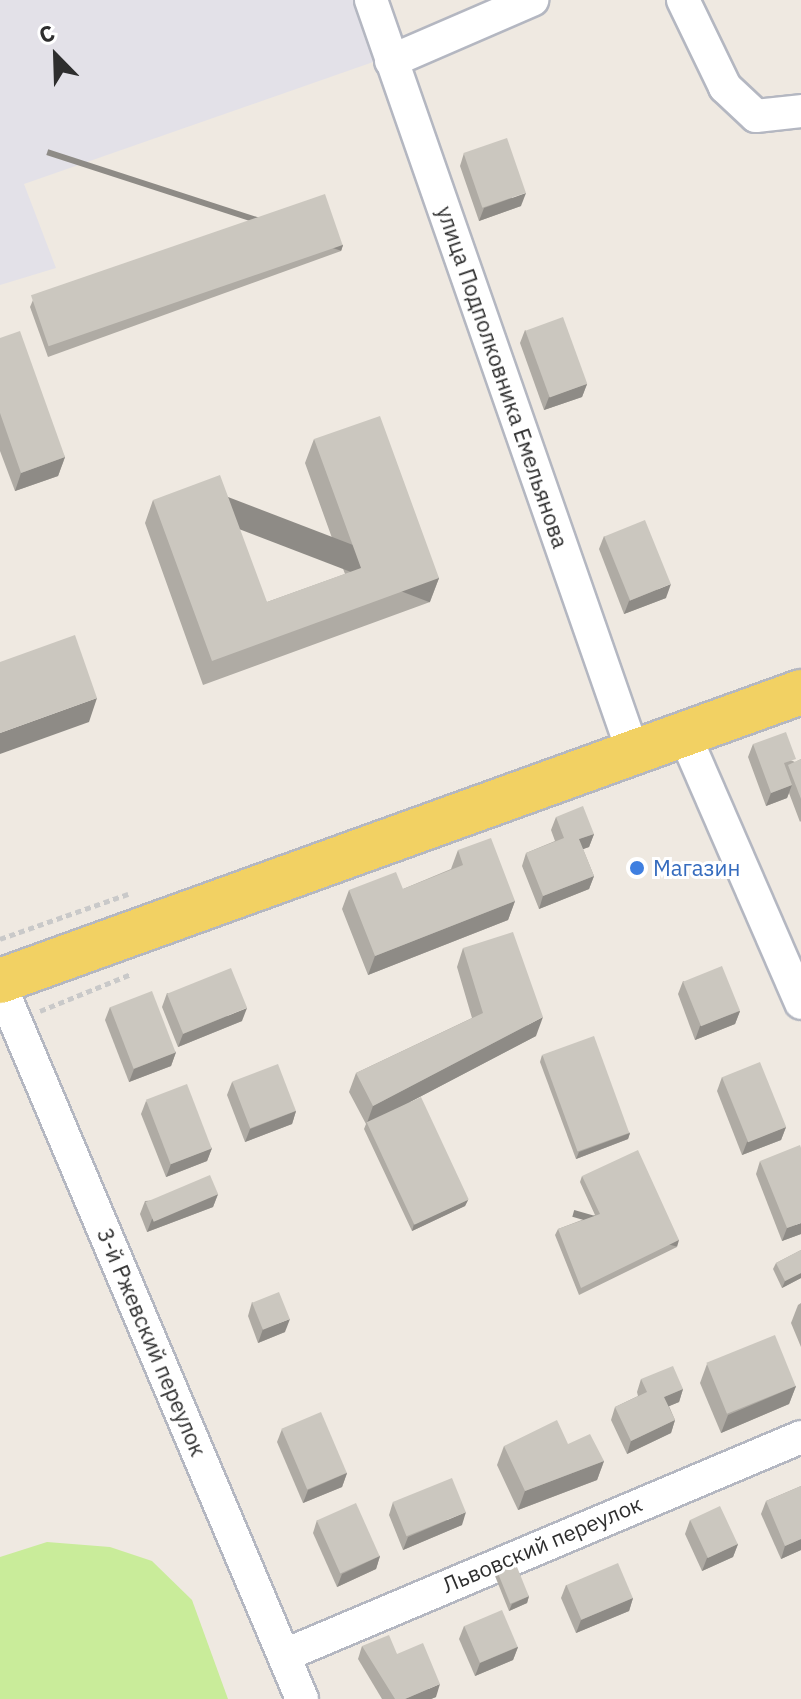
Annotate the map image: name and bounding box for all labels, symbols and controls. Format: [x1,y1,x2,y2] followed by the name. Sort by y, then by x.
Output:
[16,16,96,96] north arrow
[34,17,59,50] text: С
[432,202,574,552] street label: улица Подполковника Емельянова
[653,855,740,881] place label: Магазин
[628,859,646,877] marker: Магазин
[92,1224,212,1460] street label: 3-й Ржевский переулок
[438,1490,646,1598] street label: Львовский переулок

